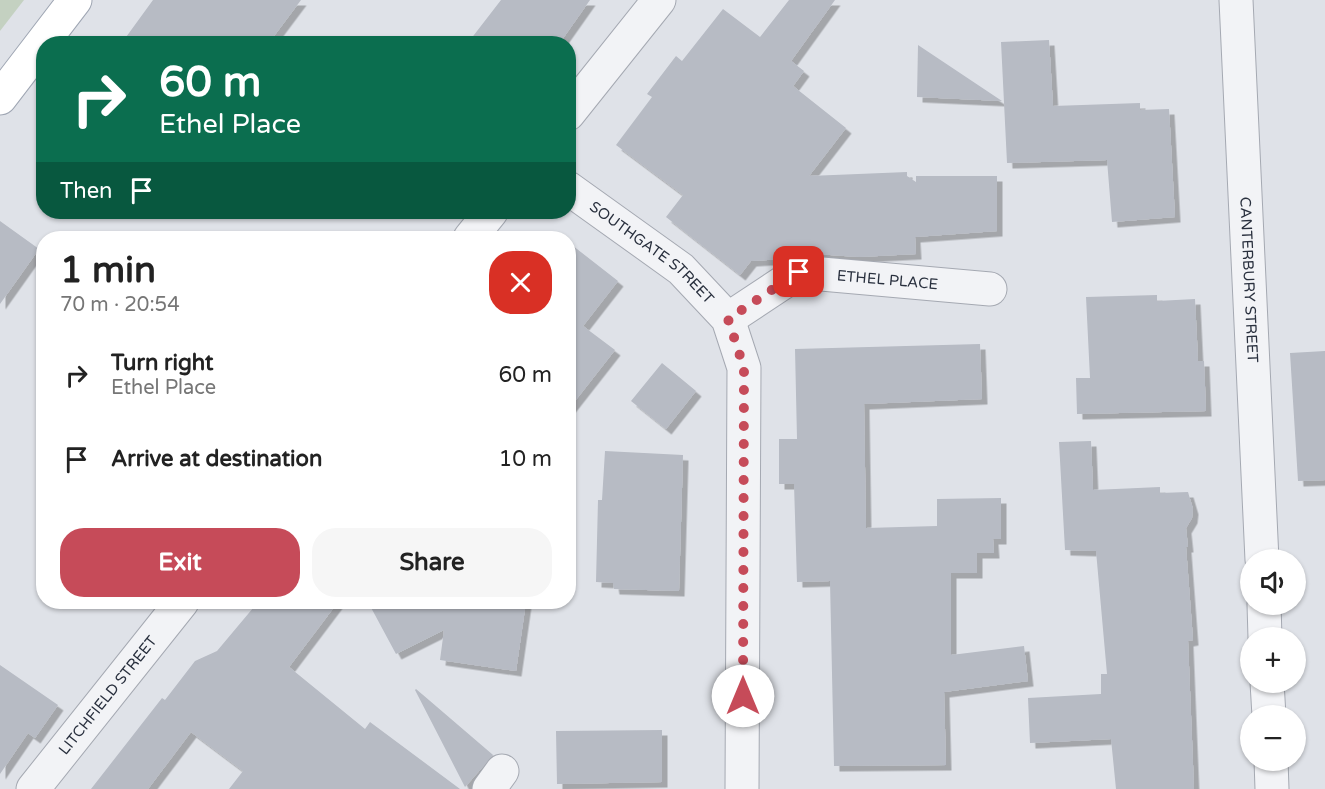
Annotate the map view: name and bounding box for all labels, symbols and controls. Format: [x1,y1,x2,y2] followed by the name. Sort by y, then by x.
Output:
[159,57,261,108] text: 60 m
[60,60,138,138] icon: right
[159,108,301,141] text: Ethel Place
[125,174,158,207] icon: arrive
[60,178,113,204] text: Then
[1236,196,1262,363] street label: CANTERBURY STREET
[586,197,718,307] street label: SOUTHGATE STREET
[773,246,824,297] pin
[60,249,156,292] text: 1 min
[489,251,552,314] button: close
[782,255,815,288] icon: arrive
[836,266,939,293] street label: ETHEL PLACE
[60,293,180,317] text: 70 m · 20:54
[111,350,213,376] text: Turn right
[60,359,93,392] icon: right
[498,362,552,388] text: 60 m
[111,376,216,400] text: Ethel Place
[60,443,93,476] icon: arrive
[111,446,322,472] text: Arrive at destination
[498,446,552,472] text: 10 m
[60,528,300,597] button: Exit
[312,528,552,597] button: Share
[1240,549,1306,771] map controls
[1240,549,1306,615] button: sound
[1240,627,1306,693] button: +
[55,632,161,758] street label: LITCHFIELD STREET
[711,664,775,728] position arrow
[1240,705,1306,771] button: −

